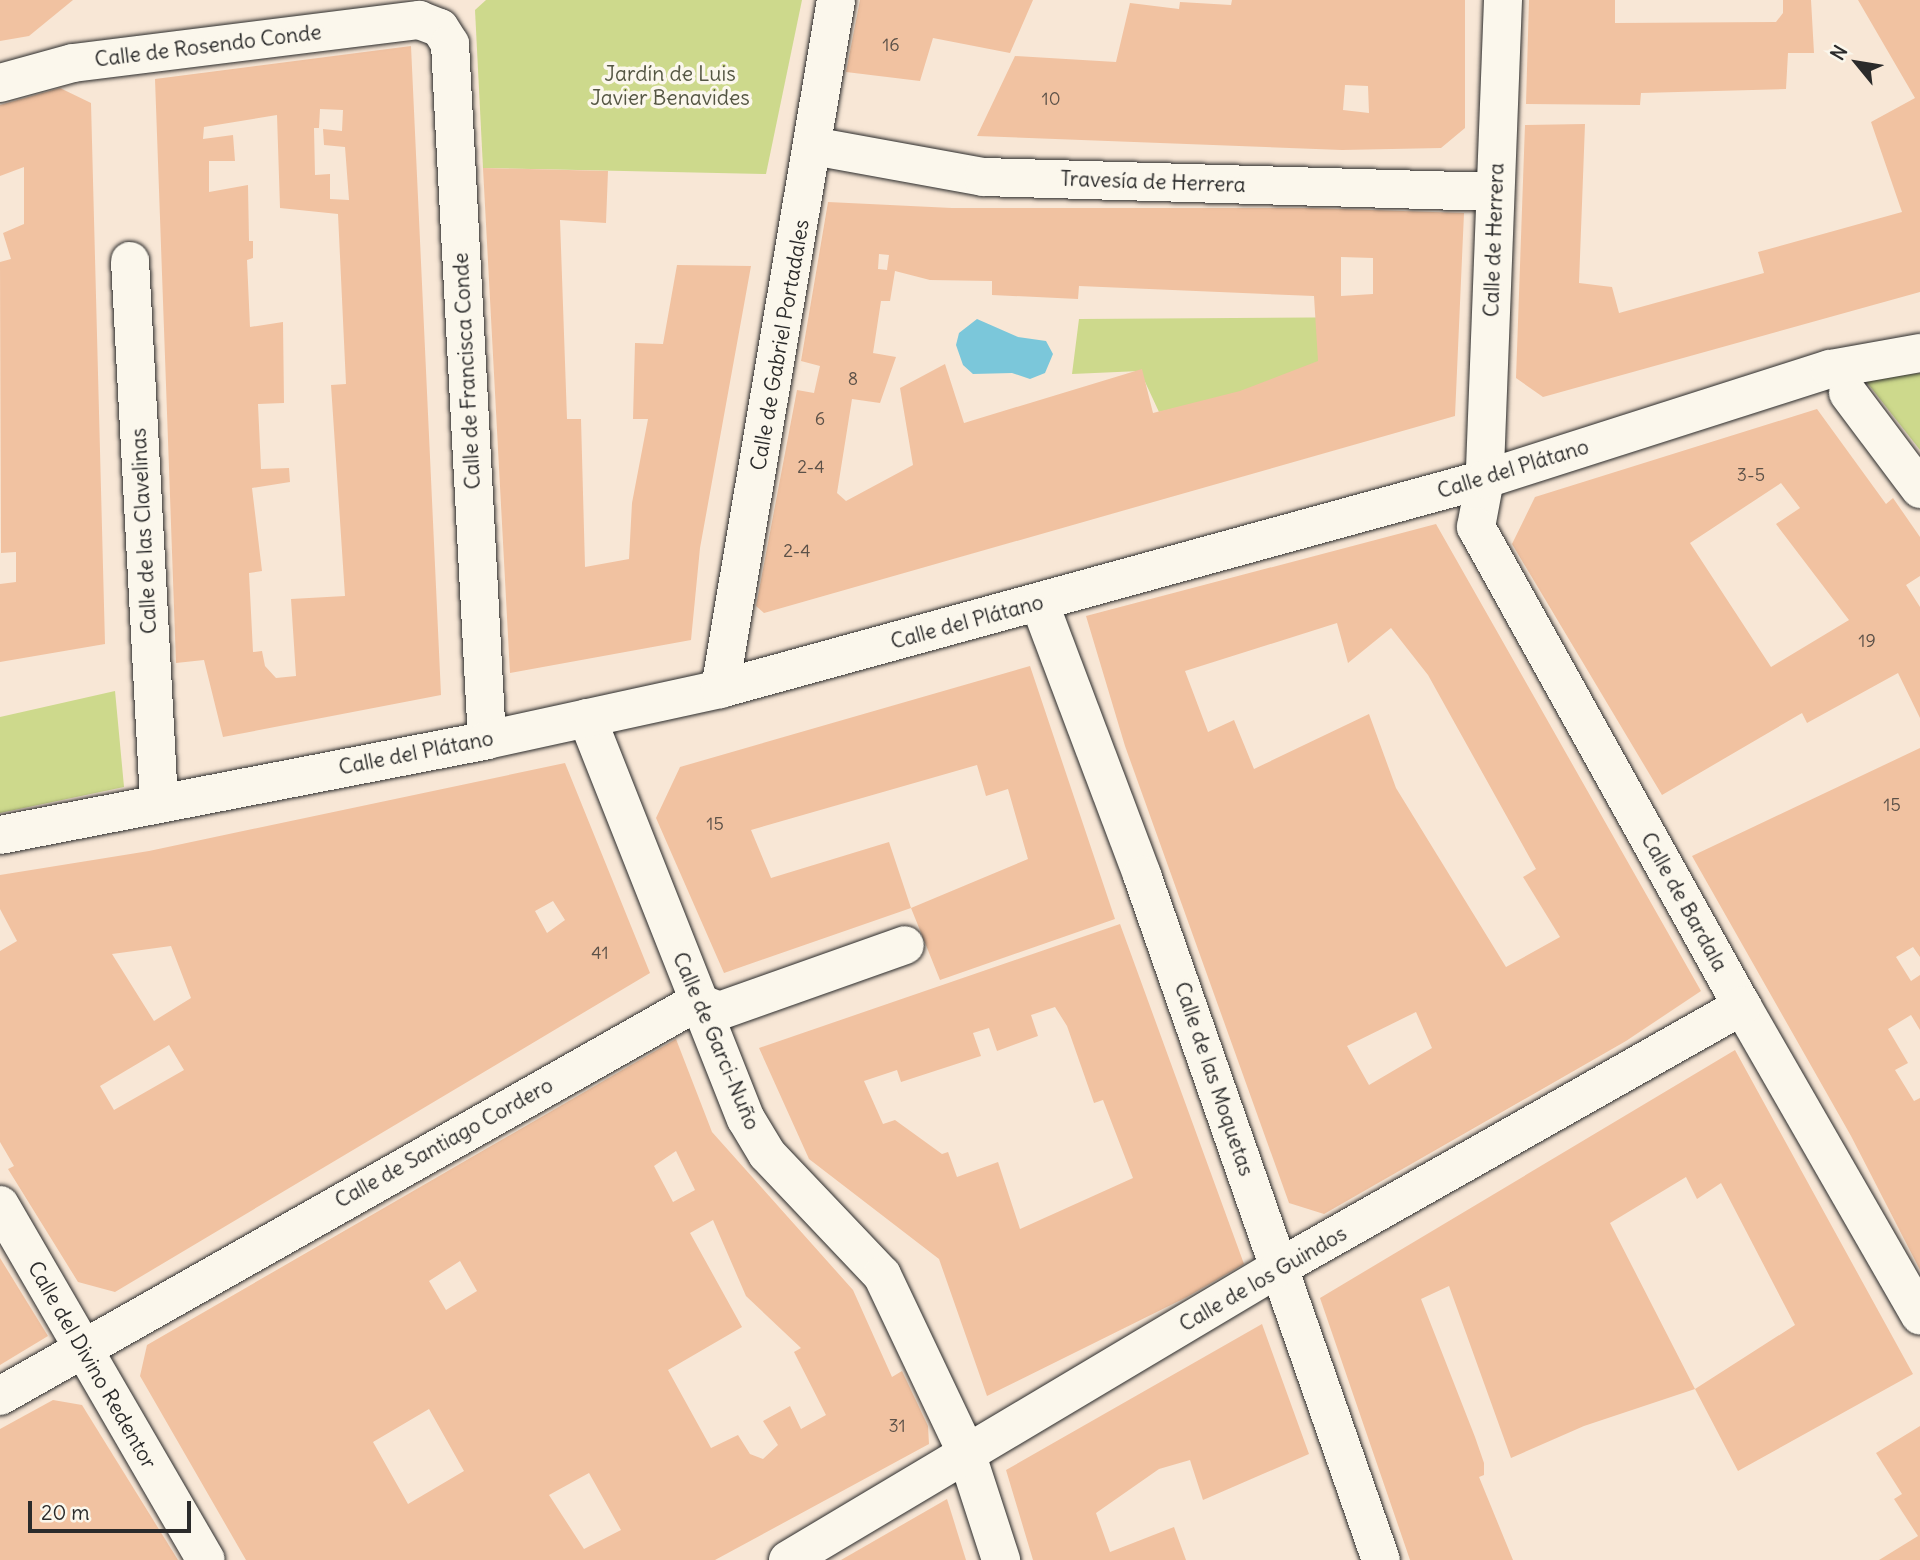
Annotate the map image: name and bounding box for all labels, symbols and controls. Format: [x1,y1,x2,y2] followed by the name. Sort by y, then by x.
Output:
[93,20,323,72] street label: Calle de Rosendo Conde
[1822,28,1892,98] north arrow
[882,34,900,56] house number: 16
[1825,41,1852,64] text: N
[590,61,750,111] park label: Jardín de Luis Javier Benavides
[1042,88,1060,110] house number: 10
[1479,162,1509,318] street label: Calle de Herrera
[1060,166,1246,198] street label: Travesía de Herrera
[746,218,814,472] street label: Calle de Gabriel Portadales
[448,252,486,490] street label: Calle de Francisca Conde
[848,368,858,390] house number: 8
[815,408,825,430] house number: 6
[126,427,162,635] street label: Calle de las Clavelinas
[1434,434,1592,504] street label: Calle del Plátano
[797,456,825,478] house number: 2-4
[1737,464,1765,486] house number: 3-5
[783,540,811,562] house number: 2-4
[888,590,1046,654] street label: Calle del Plátano
[1858,630,1876,652] house number: 19
[337,726,495,780] street label: Calle del Plátano
[1883,794,1901,816] house number: 15
[706,813,724,835] house number: 15
[1635,828,1733,976] street label: Calle de Bardala
[591,942,609,964] house number: 41
[667,948,765,1134] street label: Calle de Garci-Nuño
[1169,979,1259,1179] street label: Calle de las Moquetas
[331,1073,557,1213] street label: Calle de Santiago Cordero
[1175,1221,1351,1337] street label: Calle de los Guindos
[22,1257,162,1473] street label: Calle del Divino Redentor
[888,1415,906,1437] house number: 31
[32,1486,194,1530] scale bar
[41,1499,90,1526] text: 20 m

